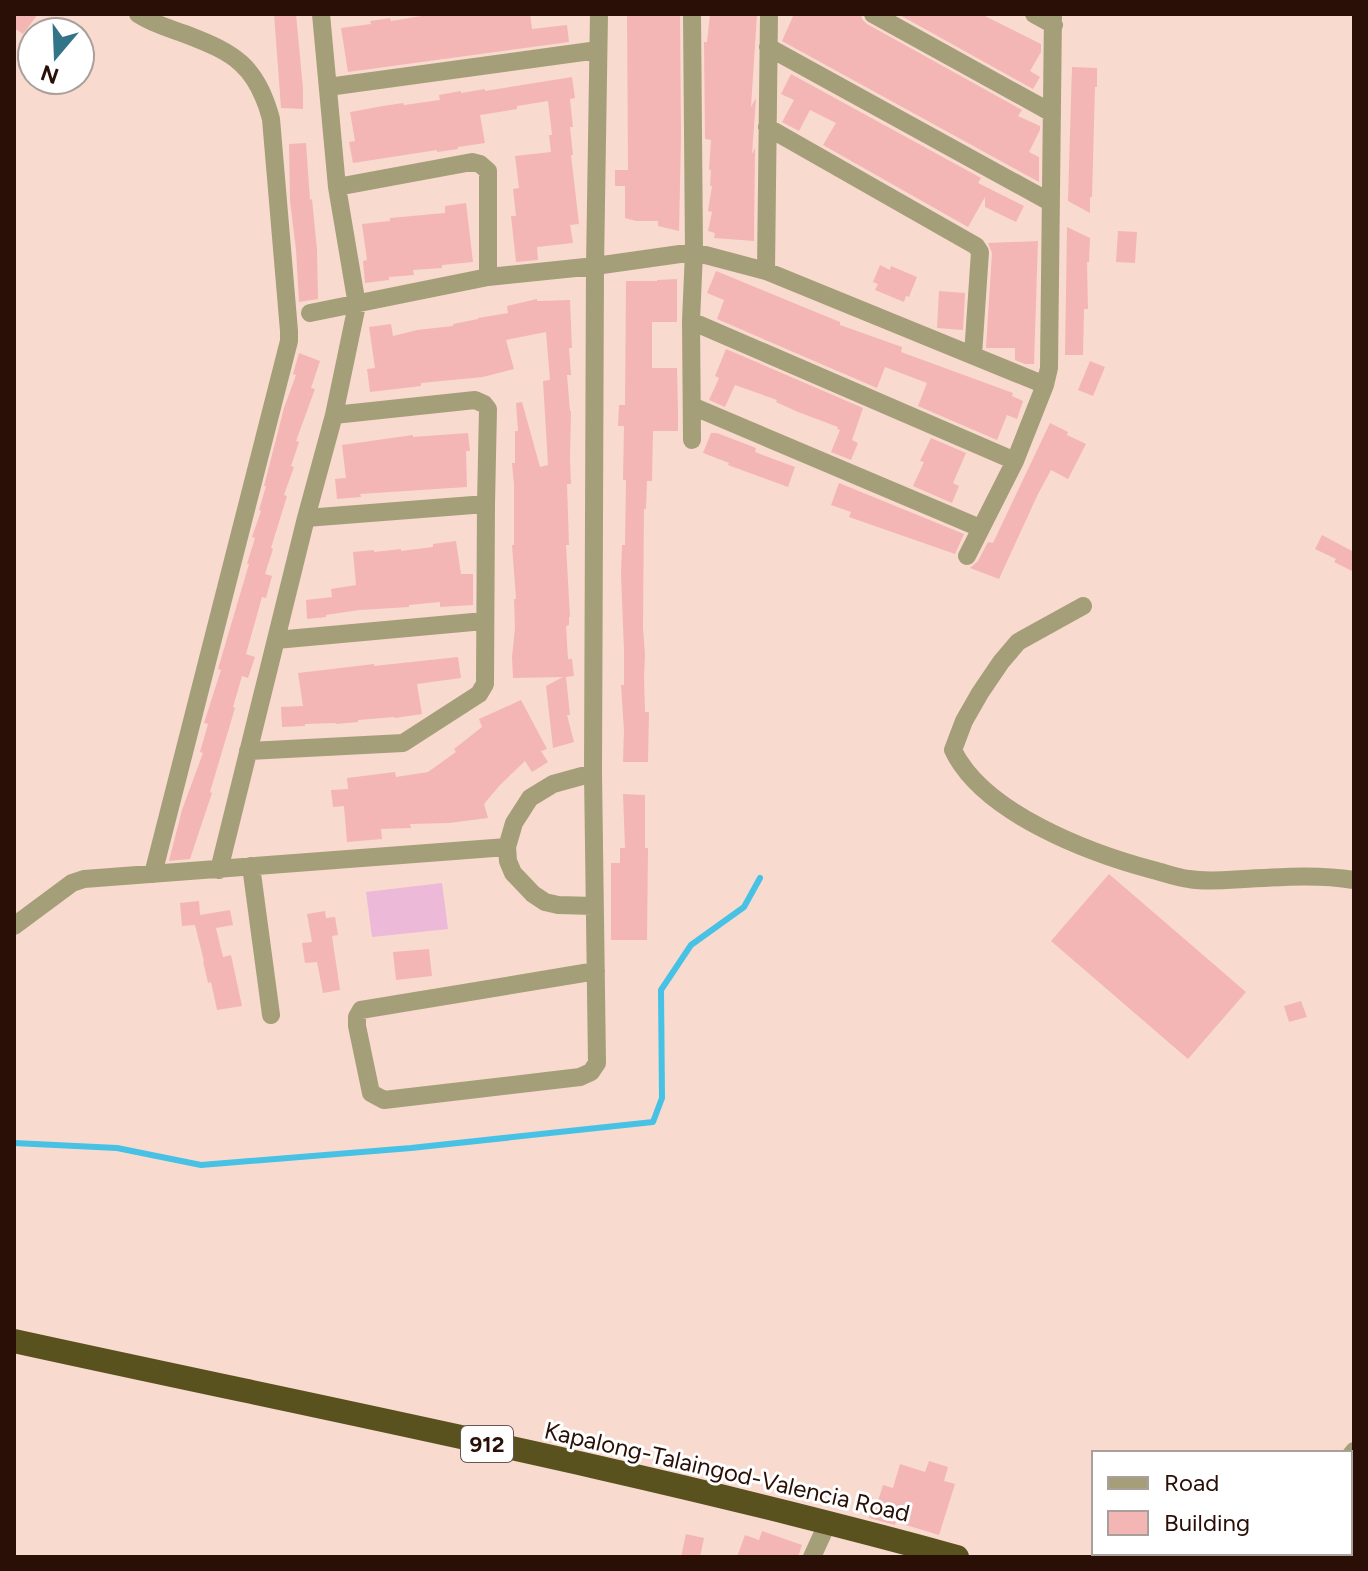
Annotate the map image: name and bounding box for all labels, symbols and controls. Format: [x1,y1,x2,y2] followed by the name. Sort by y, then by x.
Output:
[16,16,96,96] north arrow
[37,59,62,90] text: N
[542,1415,913,1528] street label: Kapalong-Talaingod-Valencia Road
[461,1426,513,1462] road number: 912
[1092,1451,1352,1555] legend
[1164,1468,1219,1497] text: Road
[1164,1508,1250,1537] text: Building

